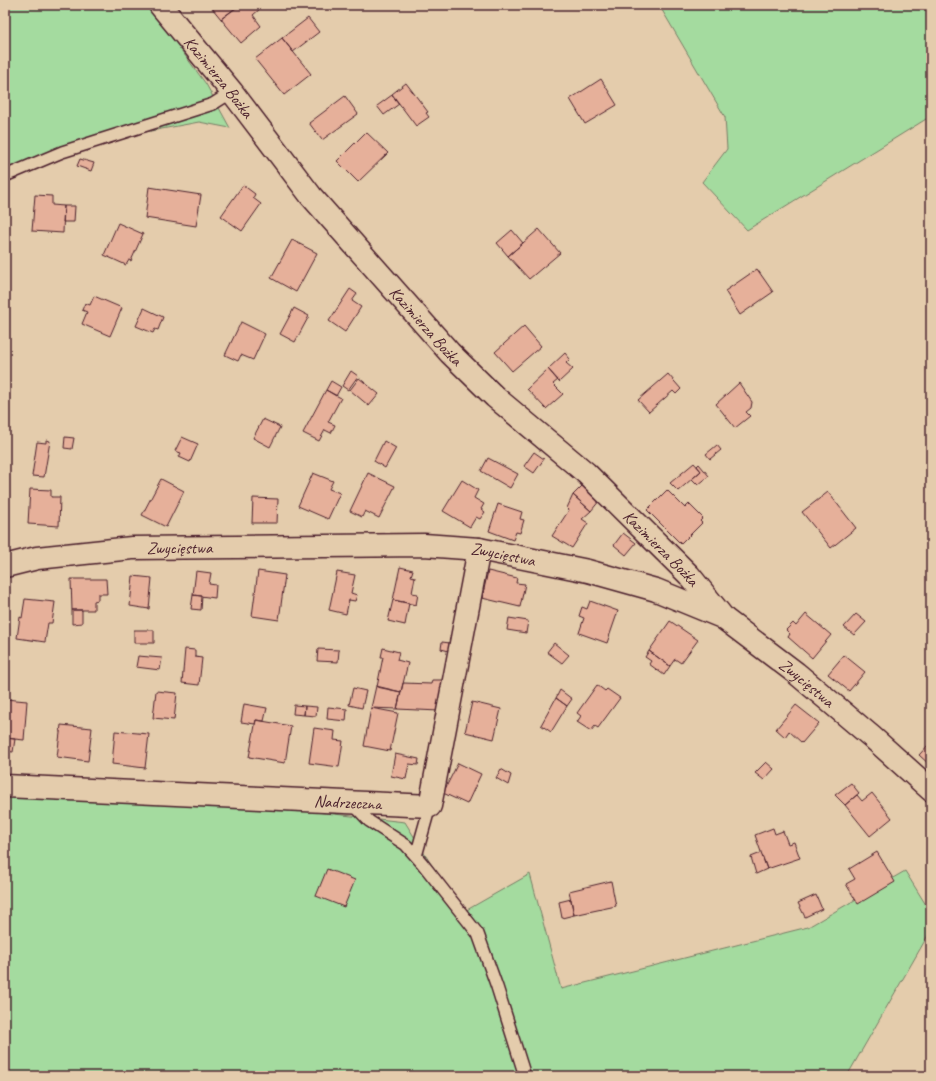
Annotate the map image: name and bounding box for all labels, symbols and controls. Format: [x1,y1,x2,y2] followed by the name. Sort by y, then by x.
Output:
[179,32,259,124] street label: Kazimierza Bożka
[385,282,468,371] street label: Kazimierza Bożka
[619,506,705,592] street label: Kazimierza Bożka
[147,537,214,559] street label: Zwycięstwa
[470,538,538,571] street label: Zwycięstwa
[775,654,840,713] street label: Zwycięstwa
[313,791,384,815] street label: Nadrzeczna

